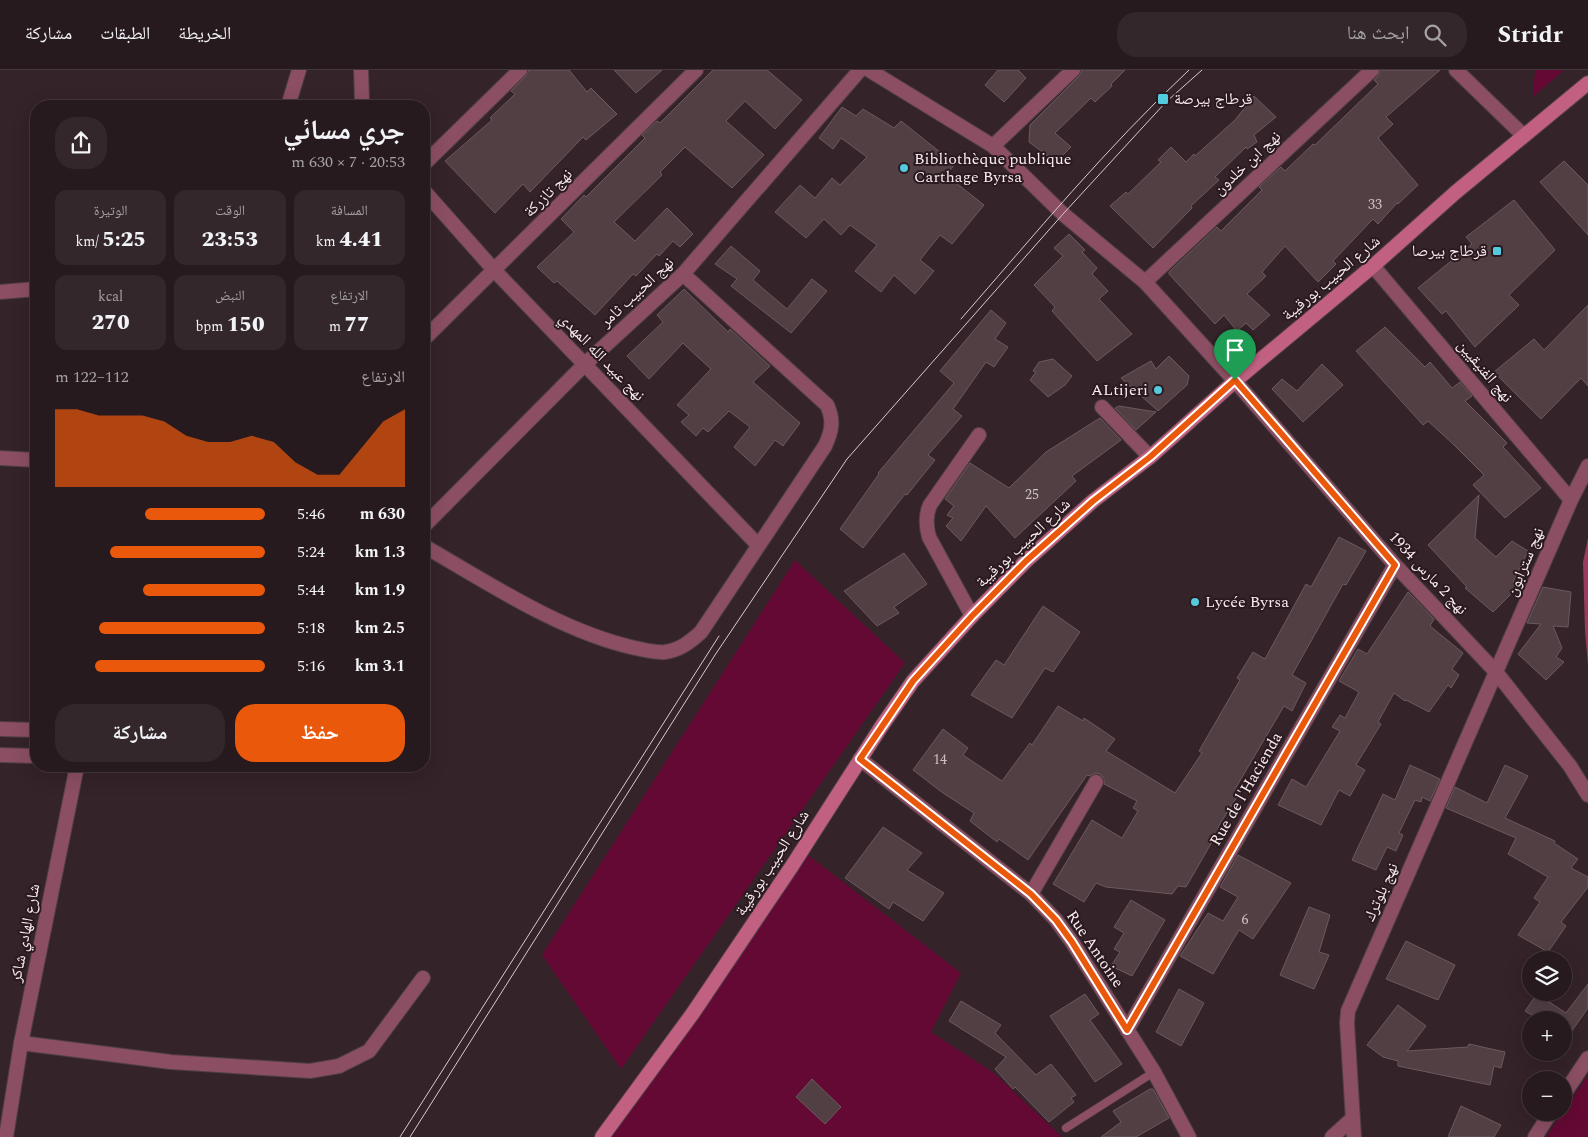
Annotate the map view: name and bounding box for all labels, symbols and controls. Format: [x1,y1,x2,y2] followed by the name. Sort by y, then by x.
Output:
[1117,12,1467,57] search box
[1497,17,1563,53] text: Stridr
[1347,19,1409,48] text: ابحث هنا
[25,20,72,47] text: مشاركة
[100,20,150,47] text: الطبقات
[178,20,231,47] text: الخريطة
[1421,21,1449,49] icon: search
[1174,87,1252,111] place label: قرطاج بيرصة
[1156,92,1170,106] marker: قرطاج بيرصة
[283,109,405,152] text: جري مسائي
[55,117,107,169] button: share
[1208,125,1286,201] street label: نهج ابن خلدون
[914,147,1072,189] place label: Bibliothèque publique Carthage Byrsa
[291,150,405,174] text: 20:53 · 7 × 630 m
[898,162,910,174] marker: Bibliothèque publique Carthage Byrsa
[518,163,578,223] street label: نهج تازركة
[1368,194,1382,215] house number: 33
[94,200,128,221] text: الوتيرة
[215,200,245,221] text: الوقت
[331,200,368,221] text: المسافة
[102,224,146,256] text: 5:25
[202,224,258,256] text: 23:53
[339,224,383,256] text: 4.41
[1276,230,1386,326] street label: شارع الحبيب بورقيبة
[75,231,102,252] text: /km
[316,231,339,252] text: km
[1412,239,1487,263] place label: قرطاج بيرصا
[1491,245,1503,257] marker: قرطاج بيرصا
[594,251,679,333] street label: نهج الحبيب ثامر
[215,285,245,306] text: النبض
[330,285,368,306] text: الارتفاع
[98,286,123,307] text: kcal
[92,307,130,339] text: 270
[553,307,651,407] street label: نهج عبيد الله المهدي
[227,309,265,341] text: 150
[345,309,370,341] text: 77
[195,316,227,337] text: bpm
[329,316,345,337] text: m
[1214,329,1256,380] pin
[1451,334,1519,408] street label: نهج الفنيقيين
[1221,336,1249,364] icon: arrive
[55,365,129,389] text: 112–122 m
[361,365,405,389] text: الارتفاع
[1091,378,1148,402] place label: ALtijeri
[1152,384,1164,396] marker: ALtijeri
[1025,484,1039,505] house number: 25
[970,493,1076,593] street label: شارع الحبيب بورقيبة
[297,502,325,526] text: 5:46
[360,502,405,526] text: 630 m
[1500,524,1550,600] street label: نهج سترابون
[1383,526,1473,620] street label: نهج 2 مارس 1934
[297,540,325,564] text: 5:24
[355,540,405,564] text: 1.3 km
[297,578,325,602] text: 5:44
[355,578,405,602] text: 1.9 km
[1205,590,1289,614] place label: Lycée Byrsa
[1189,596,1201,608] marker: Lycée Byrsa
[297,616,325,640] text: 5:18
[355,616,405,640] text: 2.5 km
[297,654,325,678] text: 5:16
[355,654,405,678] text: 3.1 km
[55,704,225,762] button: مشاركة
[235,704,405,762] button: حفظ
[1204,727,1288,850] street label: Rue de l'Hacienda
[933,749,947,770] house number: 14
[729,805,815,921] street label: شارع الحبيب بورقيبة
[1357,859,1405,925] street label: نهج بلوترك
[3,882,46,985] street label: شارع الهادي شاكر
[1060,905,1130,993] street label: Rue Antoine
[1242,909,1249,930] house number: 6
[1522,951,1572,1121] map controls
[1522,951,1572,1001] button: layers
[1522,1011,1572,1061] button: +
[1522,1071,1572,1121] button: −

